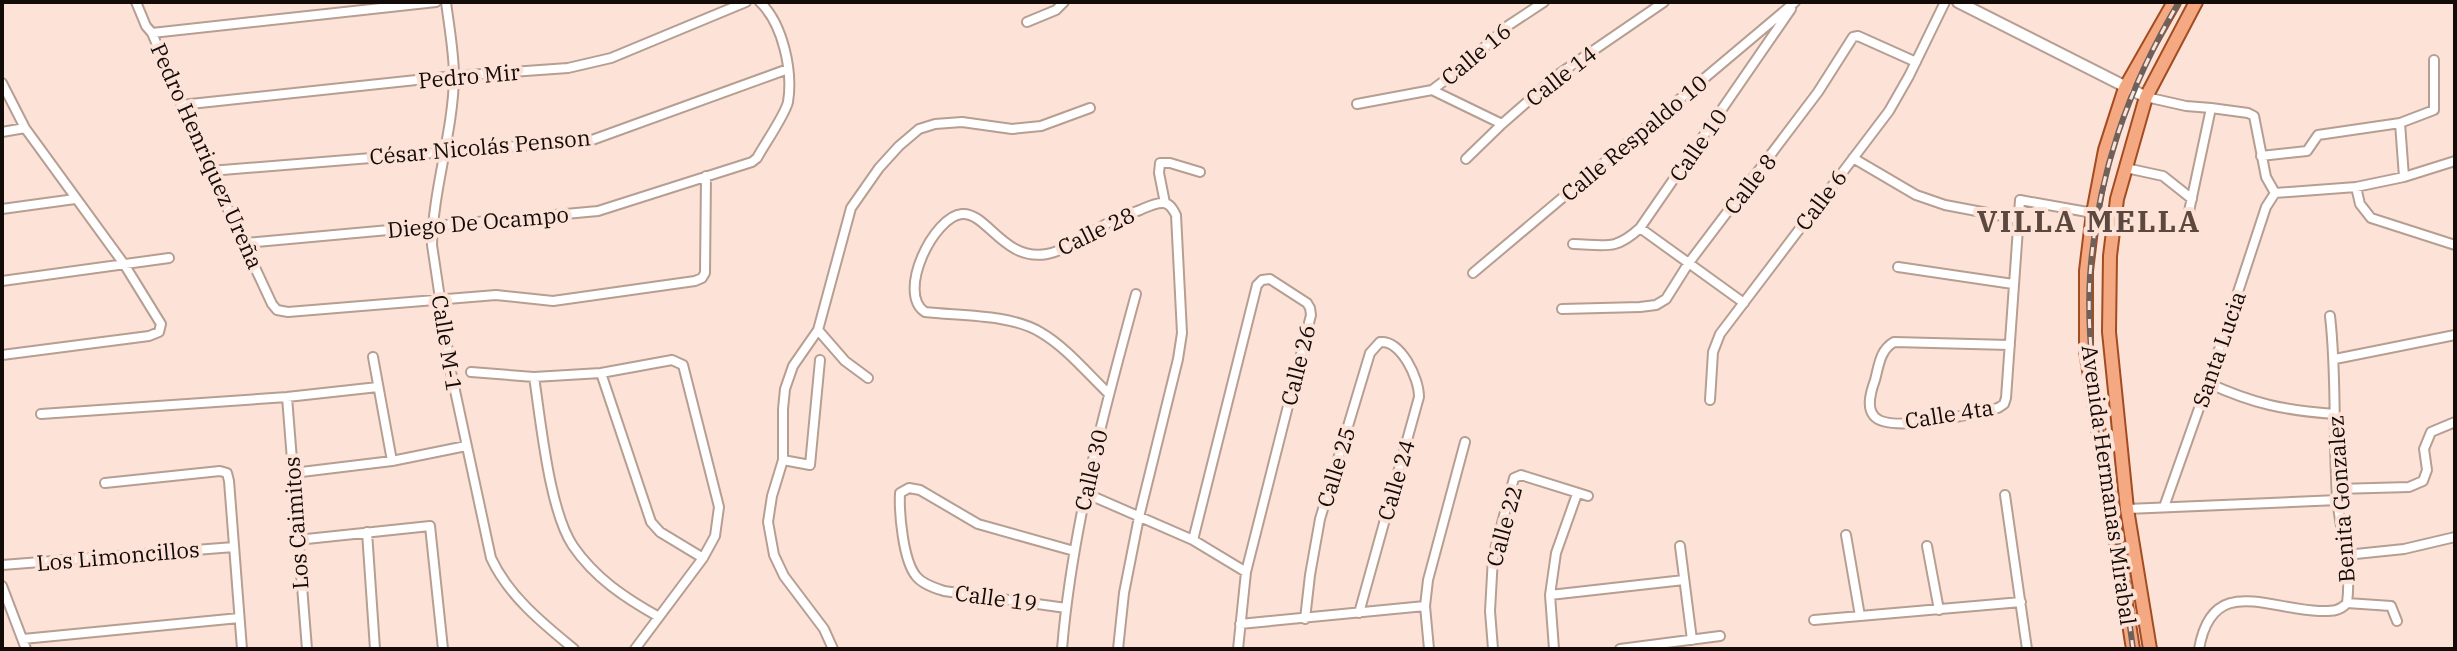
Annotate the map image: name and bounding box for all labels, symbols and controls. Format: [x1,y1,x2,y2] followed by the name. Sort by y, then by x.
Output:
[1435,16,1517,91] street label: Calle 16
[145,38,270,273] street label: Pedro Henriquez Ureña
[1519,39,1602,112] street label: Calle 14
[417,57,521,94] street label: Pedro Mir
[1554,68,1713,207] street label: Calle Respaldo 10
[1662,103,1733,187] street label: Calle 10
[368,122,592,171] street label: César Nicolás Penson
[1717,147,1782,220] street label: Calle 8
[1788,163,1853,236] street label: Calle 6
[386,199,570,244] street label: Diego De Ocampo
[1052,199,1139,262] street label: Calle 28
[1977,201,2201,240] district label: VILLA MELLA
[2185,287,2252,411] street label: Santa Lucia
[426,293,469,393] street label: Calle M-1
[1273,321,1322,408] street label: Calle 26
[2075,343,2144,627] street label: Avenida Hermanas Mirabal
[1903,392,1995,435] street label: Calle 4ta
[2320,415,2361,584] street label: Benita Gonzalez
[1310,423,1361,511] street label: Calle 25
[1067,426,1114,513] street label: Calle 30
[1370,436,1421,524] street label: Calle 24
[276,456,315,590] street label: Los Caimitos
[1479,482,1528,570] street label: Calle 22
[35,534,201,577] street label: Los Limoncillos
[953,577,1039,618] street label: Calle 19

